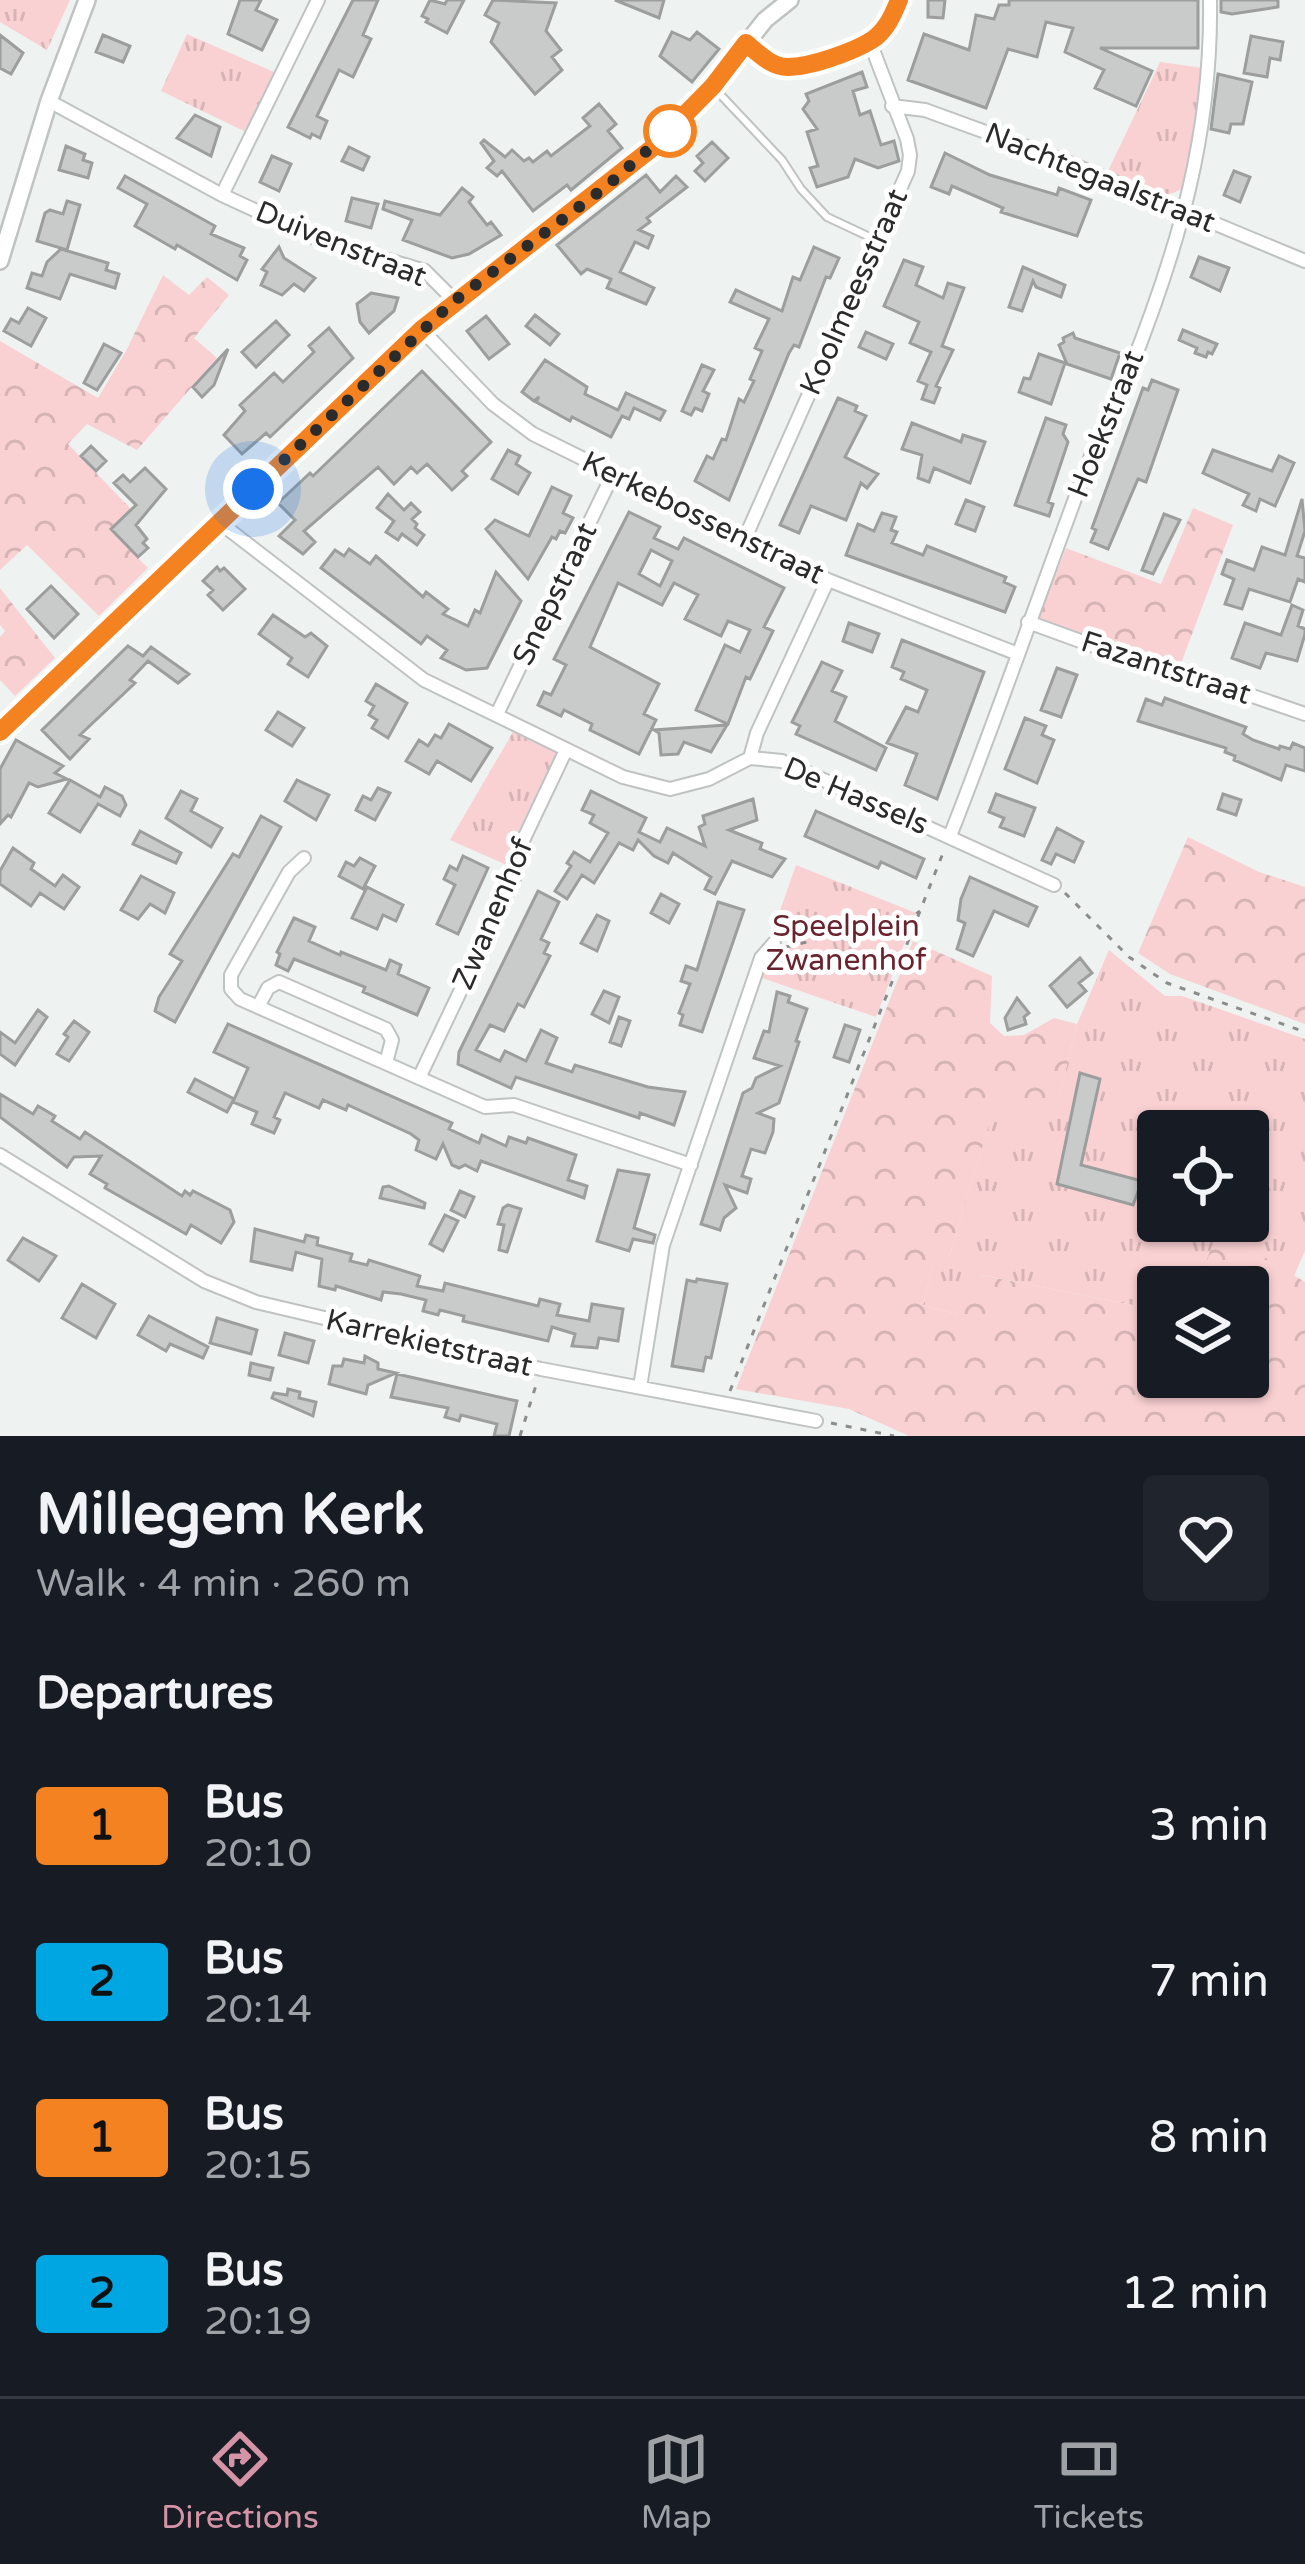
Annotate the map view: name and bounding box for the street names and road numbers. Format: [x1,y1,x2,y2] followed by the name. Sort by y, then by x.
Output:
[979,115,1221,241] street label: Nachtegaalstraat
[792,183,916,401] street label: Koolmeesstraat
[250,193,432,295] street label: Duivenstraat
[1060,345,1152,503] street label: Hoekstraat
[576,443,830,593] street label: Kerkebossenstraat
[505,516,605,672] street label: Snepstraat
[1077,623,1255,713] street label: Fazantstraat
[778,749,934,843] street label: De Hassels
[445,832,542,995] street label: Zwanenhof
[322,1301,536,1385] street label: Karrekietstraat

